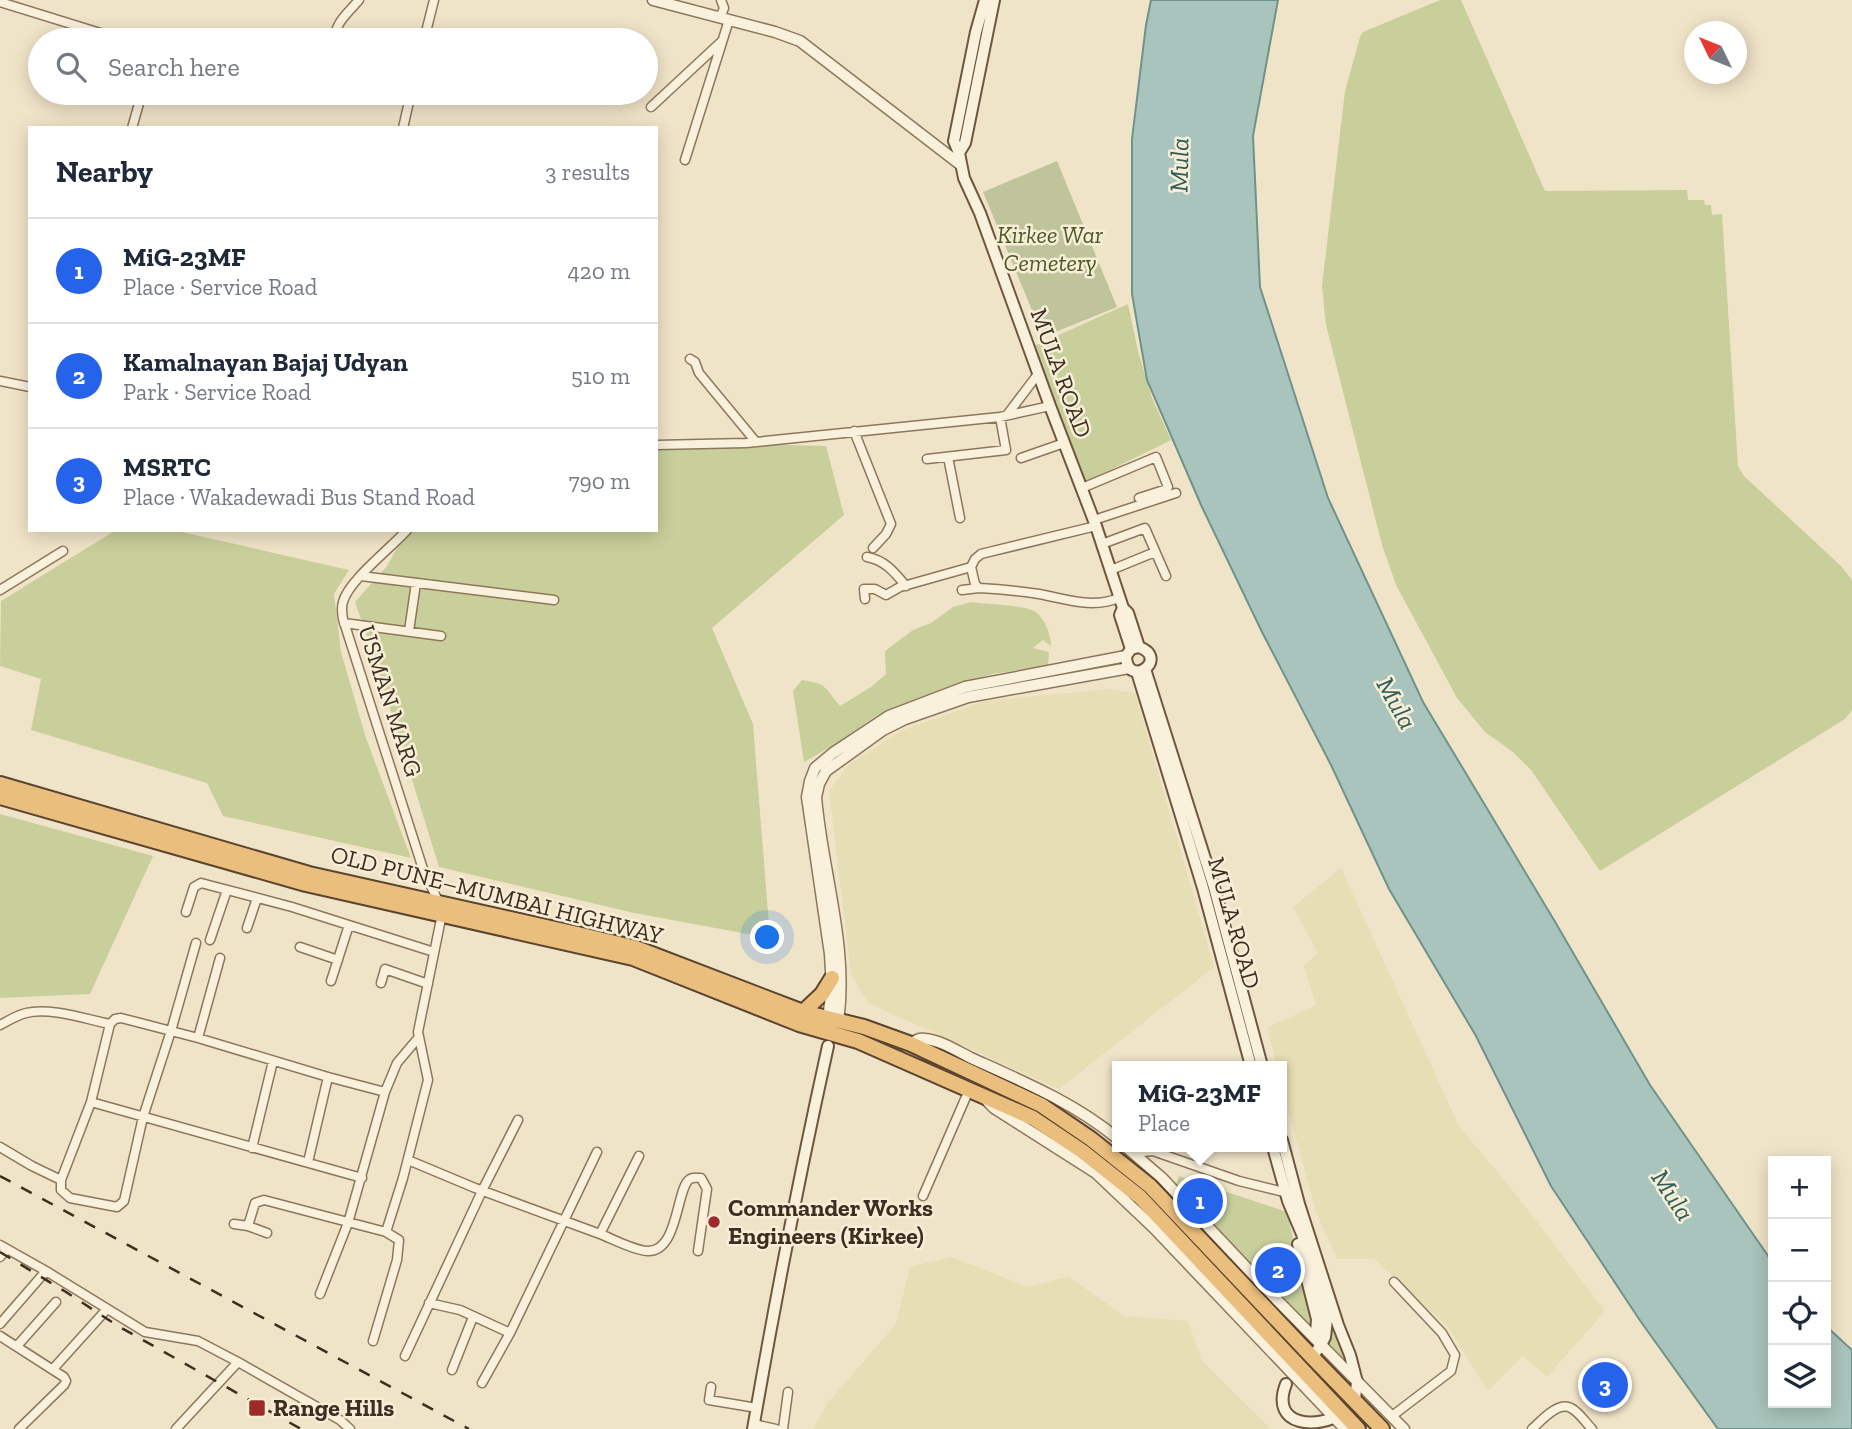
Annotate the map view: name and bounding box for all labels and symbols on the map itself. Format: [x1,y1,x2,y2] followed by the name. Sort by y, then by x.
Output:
[1684,21,1747,84] north arrow
[1163,137,1195,193] water label: Mula
[997,220,1104,277] park label: Kirkee War Cemetery
[1025,304,1098,441] street label: MULA ROAD
[352,621,429,780] street label: USMAN MARG
[1370,671,1424,735] water label: Mula
[328,839,667,950] street label: OLD PUNE–MUMBAI HIGHWAY
[1202,854,1267,992] street label: MULA ROAD
[750,920,784,954] your location
[1645,1163,1701,1227] water label: Mula
[1177,1175,1223,1227] pin: 1
[728,1193,933,1250] place label: Commander Works Engineers (Kirkee)
[706,1214,722,1230] marker: Commander Works Engineers (Kirkee)
[1255,1244,1301,1296] pin: 2
[1582,1359,1628,1411] pin: 3
[273,1393,394,1422] place label: Range Hills
[247,1398,267,1418] marker: Range Hills

